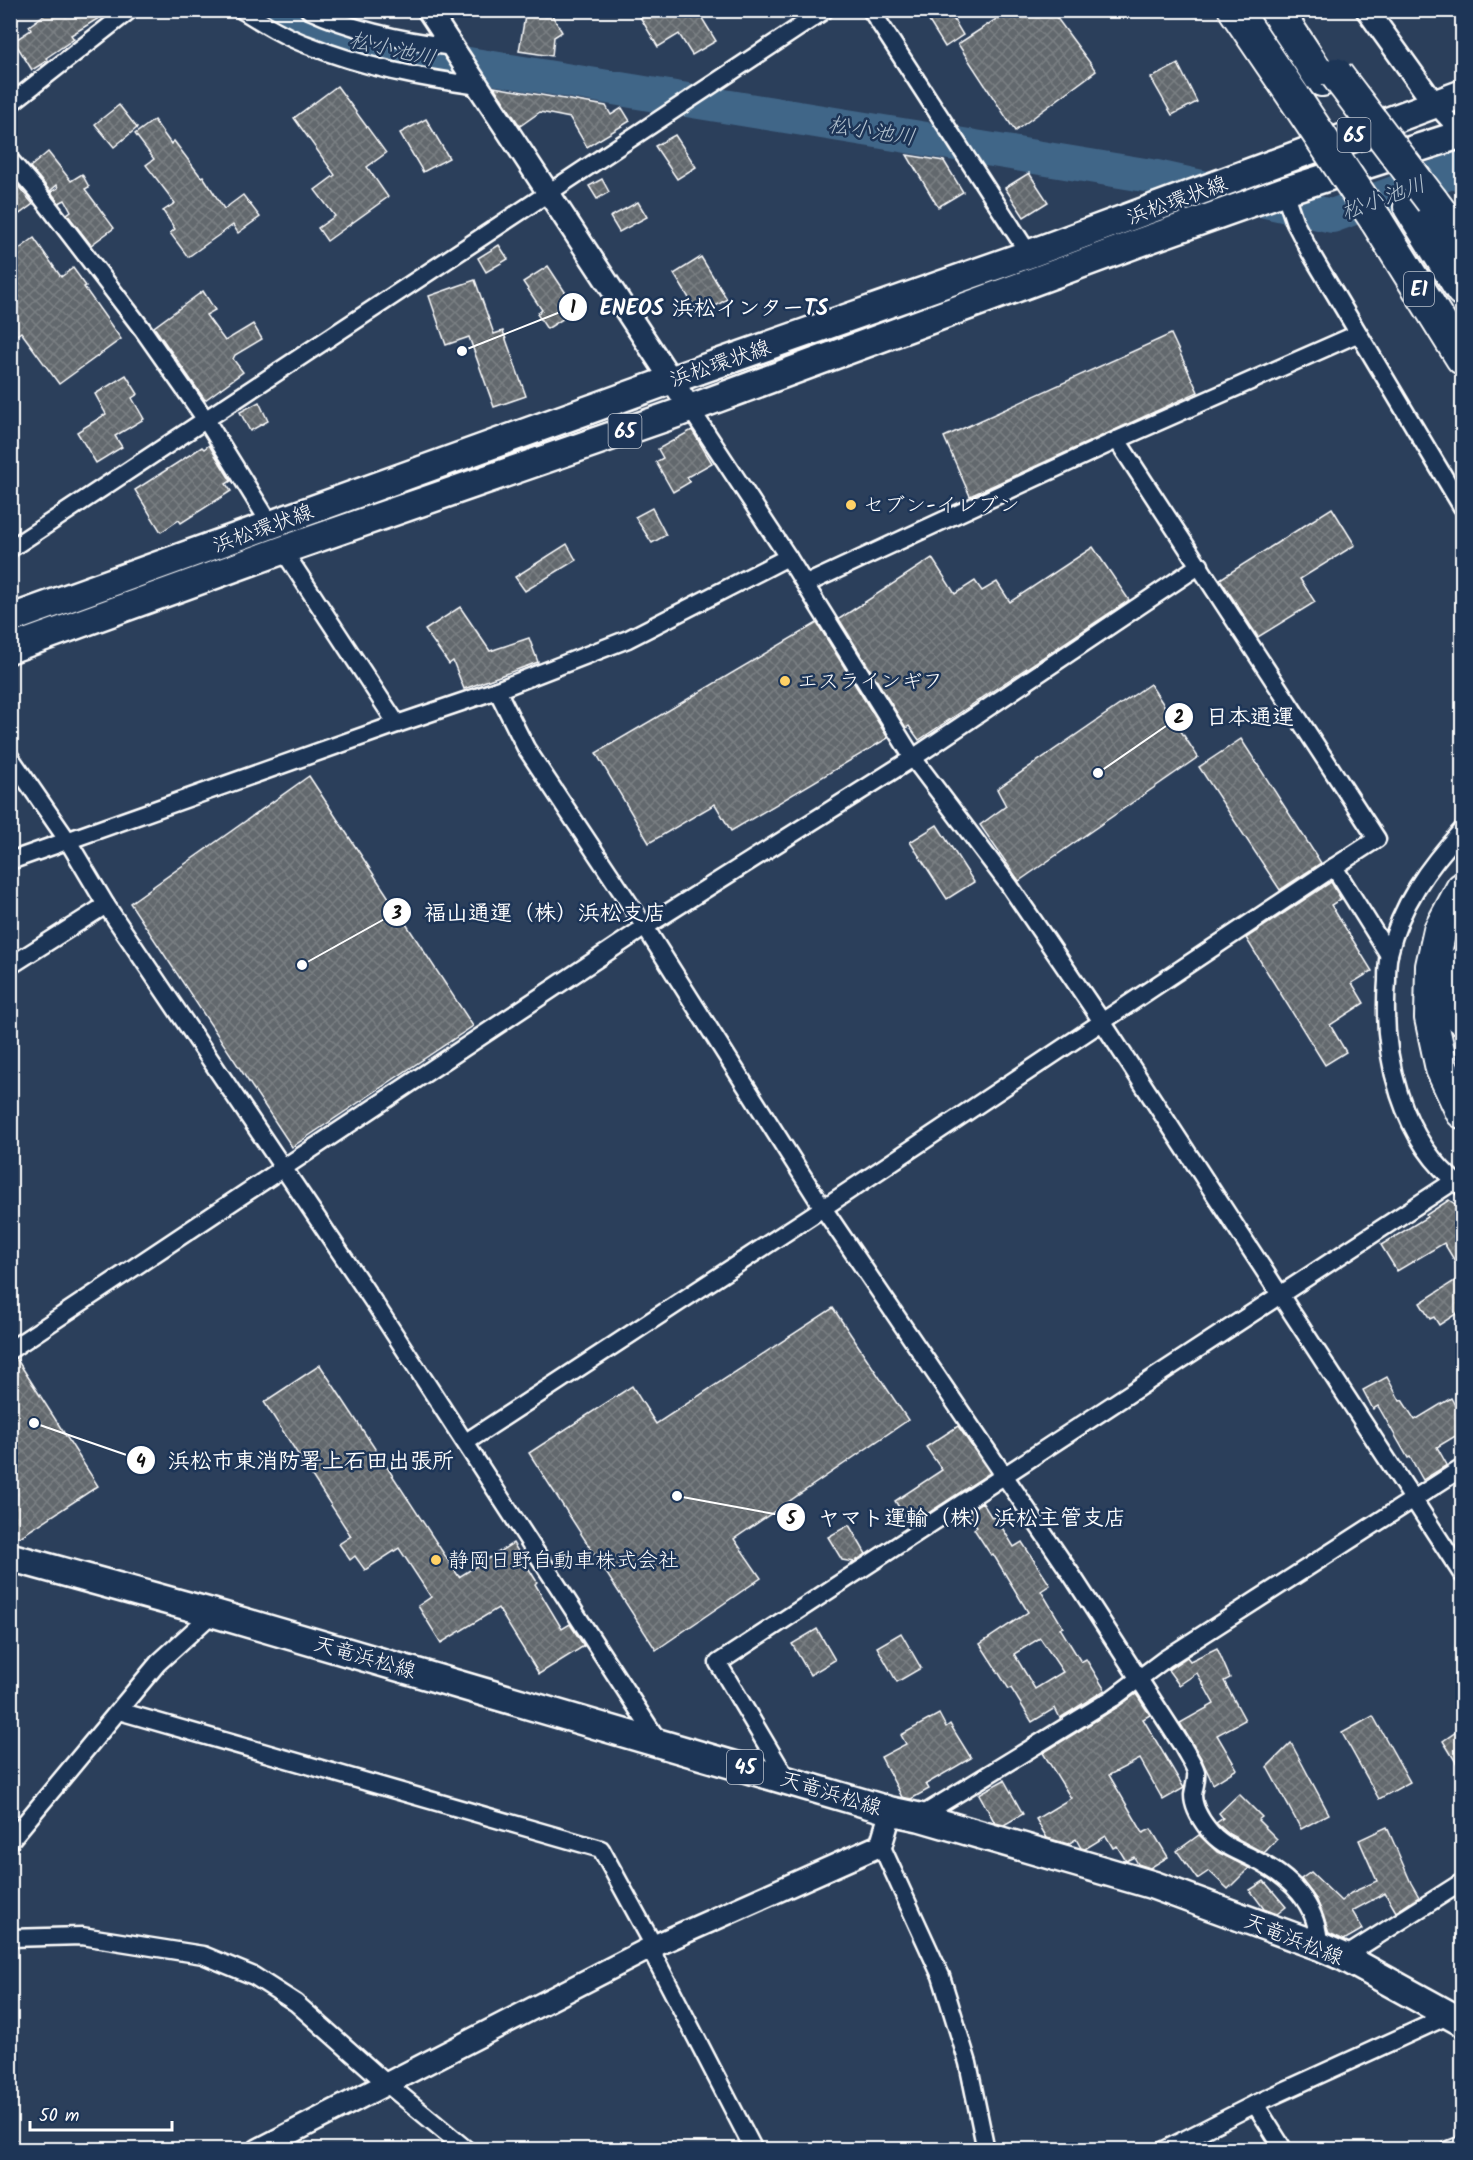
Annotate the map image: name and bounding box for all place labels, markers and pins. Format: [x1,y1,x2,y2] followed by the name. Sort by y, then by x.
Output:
[558,287,840,327] callout: ENEOS 浜松インターTS
[863,490,1020,523] place label: セブン-イレブン
[844,498,858,512] marker: セブン-イレブン
[797,666,943,699] place label: エスラインギフ
[778,674,792,688] marker: エスラインギフ
[1164,697,1306,737] callout: 日本通運
[382,892,678,932] callout: 福山通運（株）浜松支店
[126,1440,466,1480] callout: 浜松市東消防署上石田出張所
[776,1497,1138,1537] callout: ヤマト運輸（株）浜松主管支店
[448,1545,679,1578] place label: 静岡日野自動車株式会社
[429,1553,443,1567] marker: 静岡日野自動車株式会社

